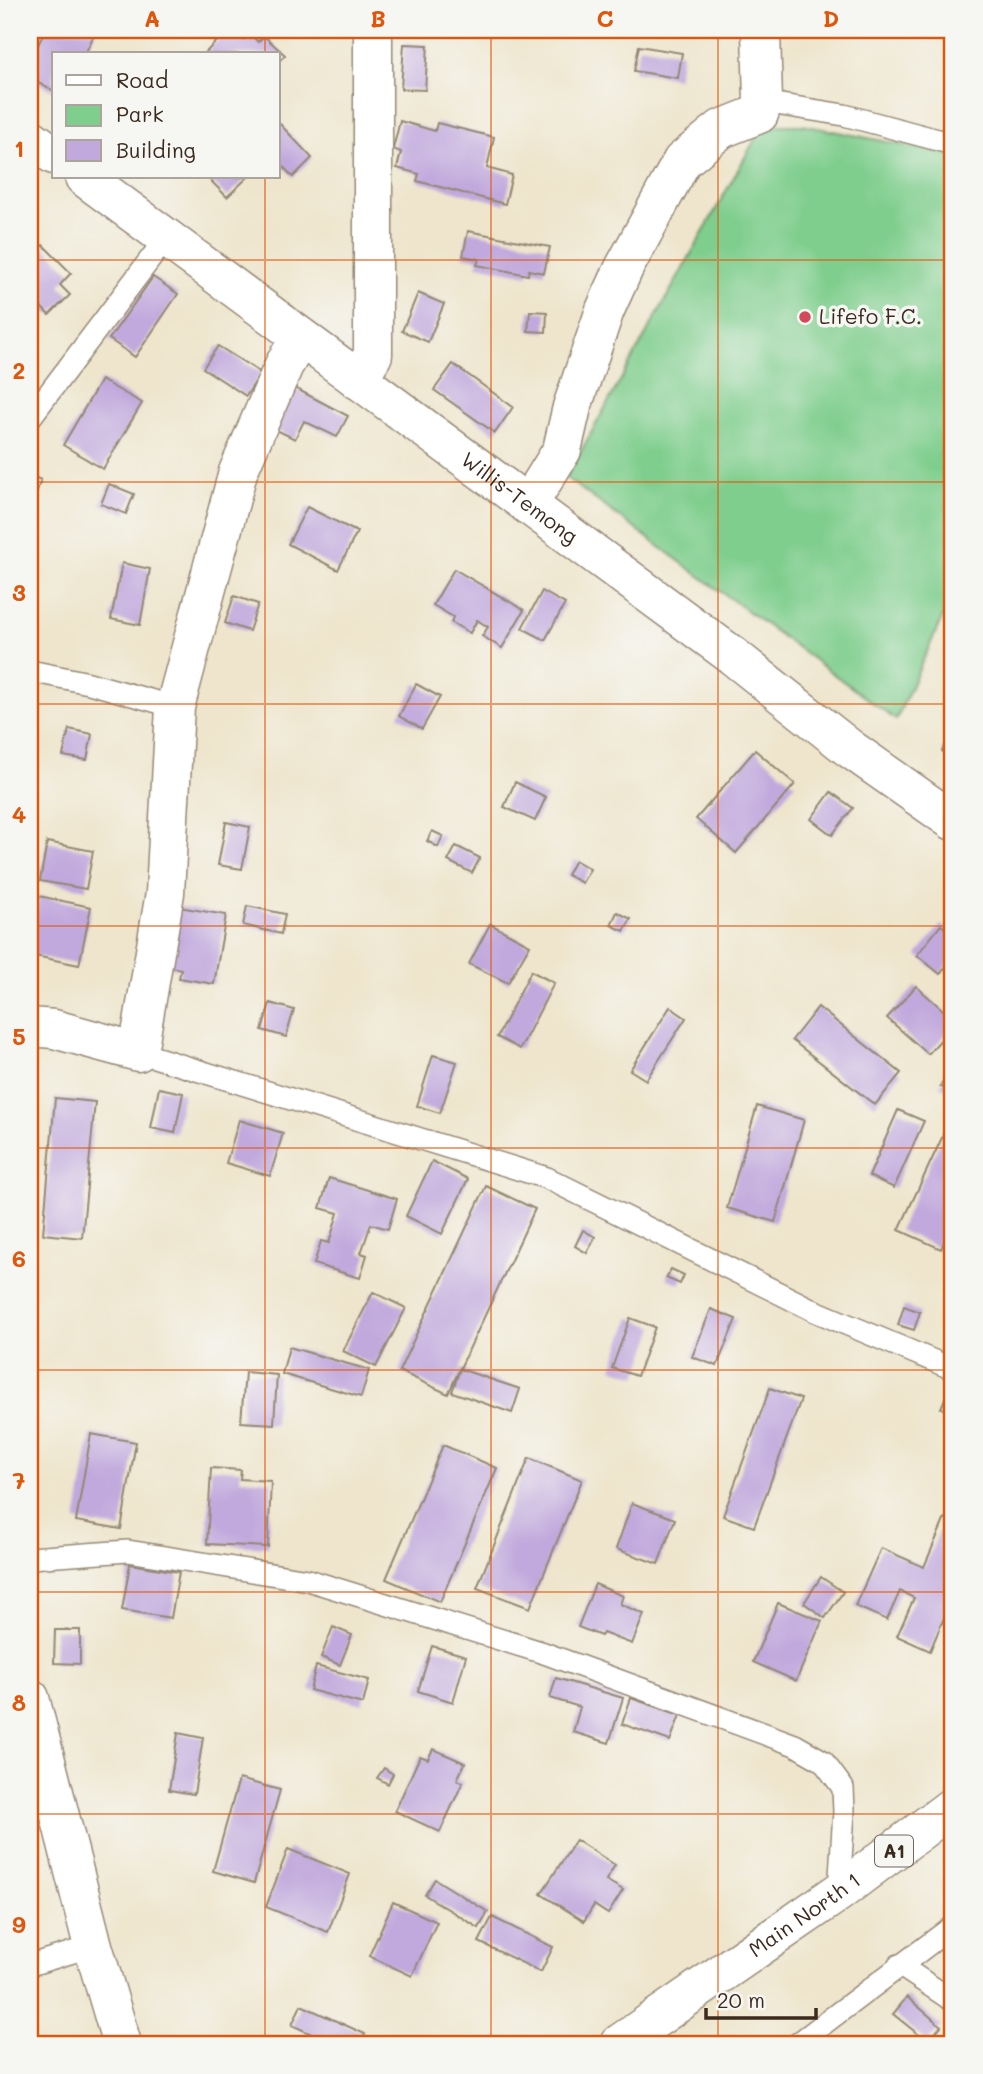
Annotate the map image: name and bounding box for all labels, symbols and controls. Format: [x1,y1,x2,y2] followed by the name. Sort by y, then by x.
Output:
[144,3,160,33] text: A
[370,3,386,33] text: B
[596,3,614,33] text: C
[823,3,839,33] text: D
[52,52,280,178] legend
[116,66,168,93] text: Road
[116,100,164,127] text: Park
[14,133,24,163] text: 1
[116,136,196,163] text: Building
[819,302,922,329] place label: Lifefo F.C.
[797,309,813,325] marker: Lifefo F.C.
[13,355,25,385] text: 2
[456,445,584,549] street label: Willis-Temong
[12,577,26,607] text: 3
[12,799,26,829] text: 4
[12,1021,26,1051] text: 5
[12,1243,26,1273] text: 6
[13,1465,26,1495] text: 7
[12,1687,26,1717] text: 8
[875,1836,913,1867] road number: A1
[743,1866,865,1962] street label: Main North 1
[12,1909,26,1939] text: 9
[706,1976,817,2020] scale bar
[717,1986,765,2013] text: 20 m

